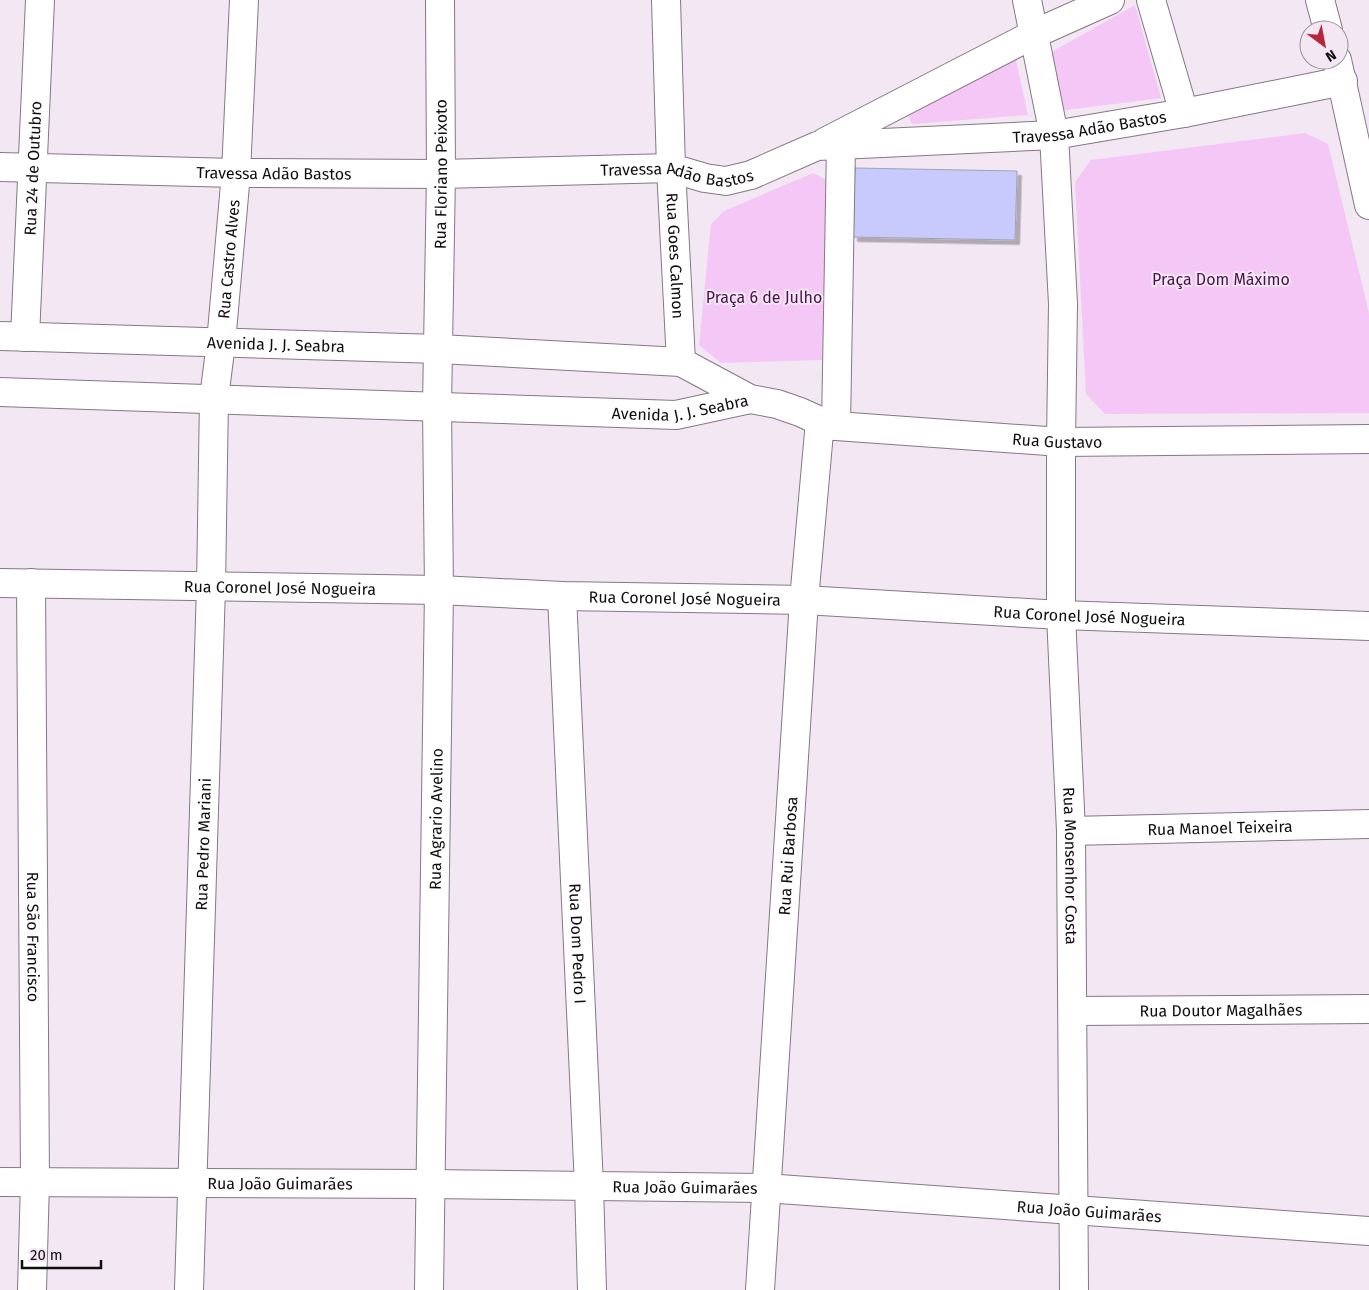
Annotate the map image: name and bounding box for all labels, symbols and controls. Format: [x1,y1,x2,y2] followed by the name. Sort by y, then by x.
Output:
[1299,20,1349,70] north arrow
[1322,46,1339,65] text: N
[431,99,451,249] street label: Rua Floriano Peixoto
[21,100,46,236] street label: Rua 24 de Outubro
[1012,107,1168,147] street label: Travessa Adão Bastos
[600,159,755,191] street label: Travessa Adão Bastos
[196,163,352,184] street label: Travessa Adão Bastos
[662,192,688,319] street label: Rua Goes Calmon
[214,199,244,320] street label: Rua Castro Alves
[1152,270,1290,290] park label: Praça Dom Máximo
[706,288,822,308] park label: Praça 6 de Julho
[207,333,345,356] street label: Avenida J. J. Seabra
[611,391,750,425] street label: Avenida J. J. Seabra
[1011,430,1102,452] street label: Rua Gustavo
[184,577,376,599] street label: Rua Coronel José Nogueira
[589,587,781,610] street label: Rua Coronel José Nogueira
[993,602,1186,629] street label: Rua Coronel José Nogueira
[426,748,447,890] street label: Rua Agrario Avelino
[192,778,215,911] street label: Rua Pedro Mariani
[1059,787,1081,945] street label: Rua Monsenhor Costa
[775,796,801,916] street label: Rua Rui Barbosa
[1147,817,1293,839] street label: Rua Manoel Teixeira
[23,872,43,1002] street label: Rua São Francisco
[565,883,590,1004] street label: Rua Dom Pedro I
[1139,1000,1303,1021] street label: Rua Doutor Magalhães
[207,1174,353,1194] street label: Rua João Guimarães
[612,1177,758,1198] street label: Rua João Guimarães
[1016,1197,1162,1226] street label: Rua João Guimarães
[22,1238,101,1270] scale bar
[30,1246,63,1264] text: 20 m

